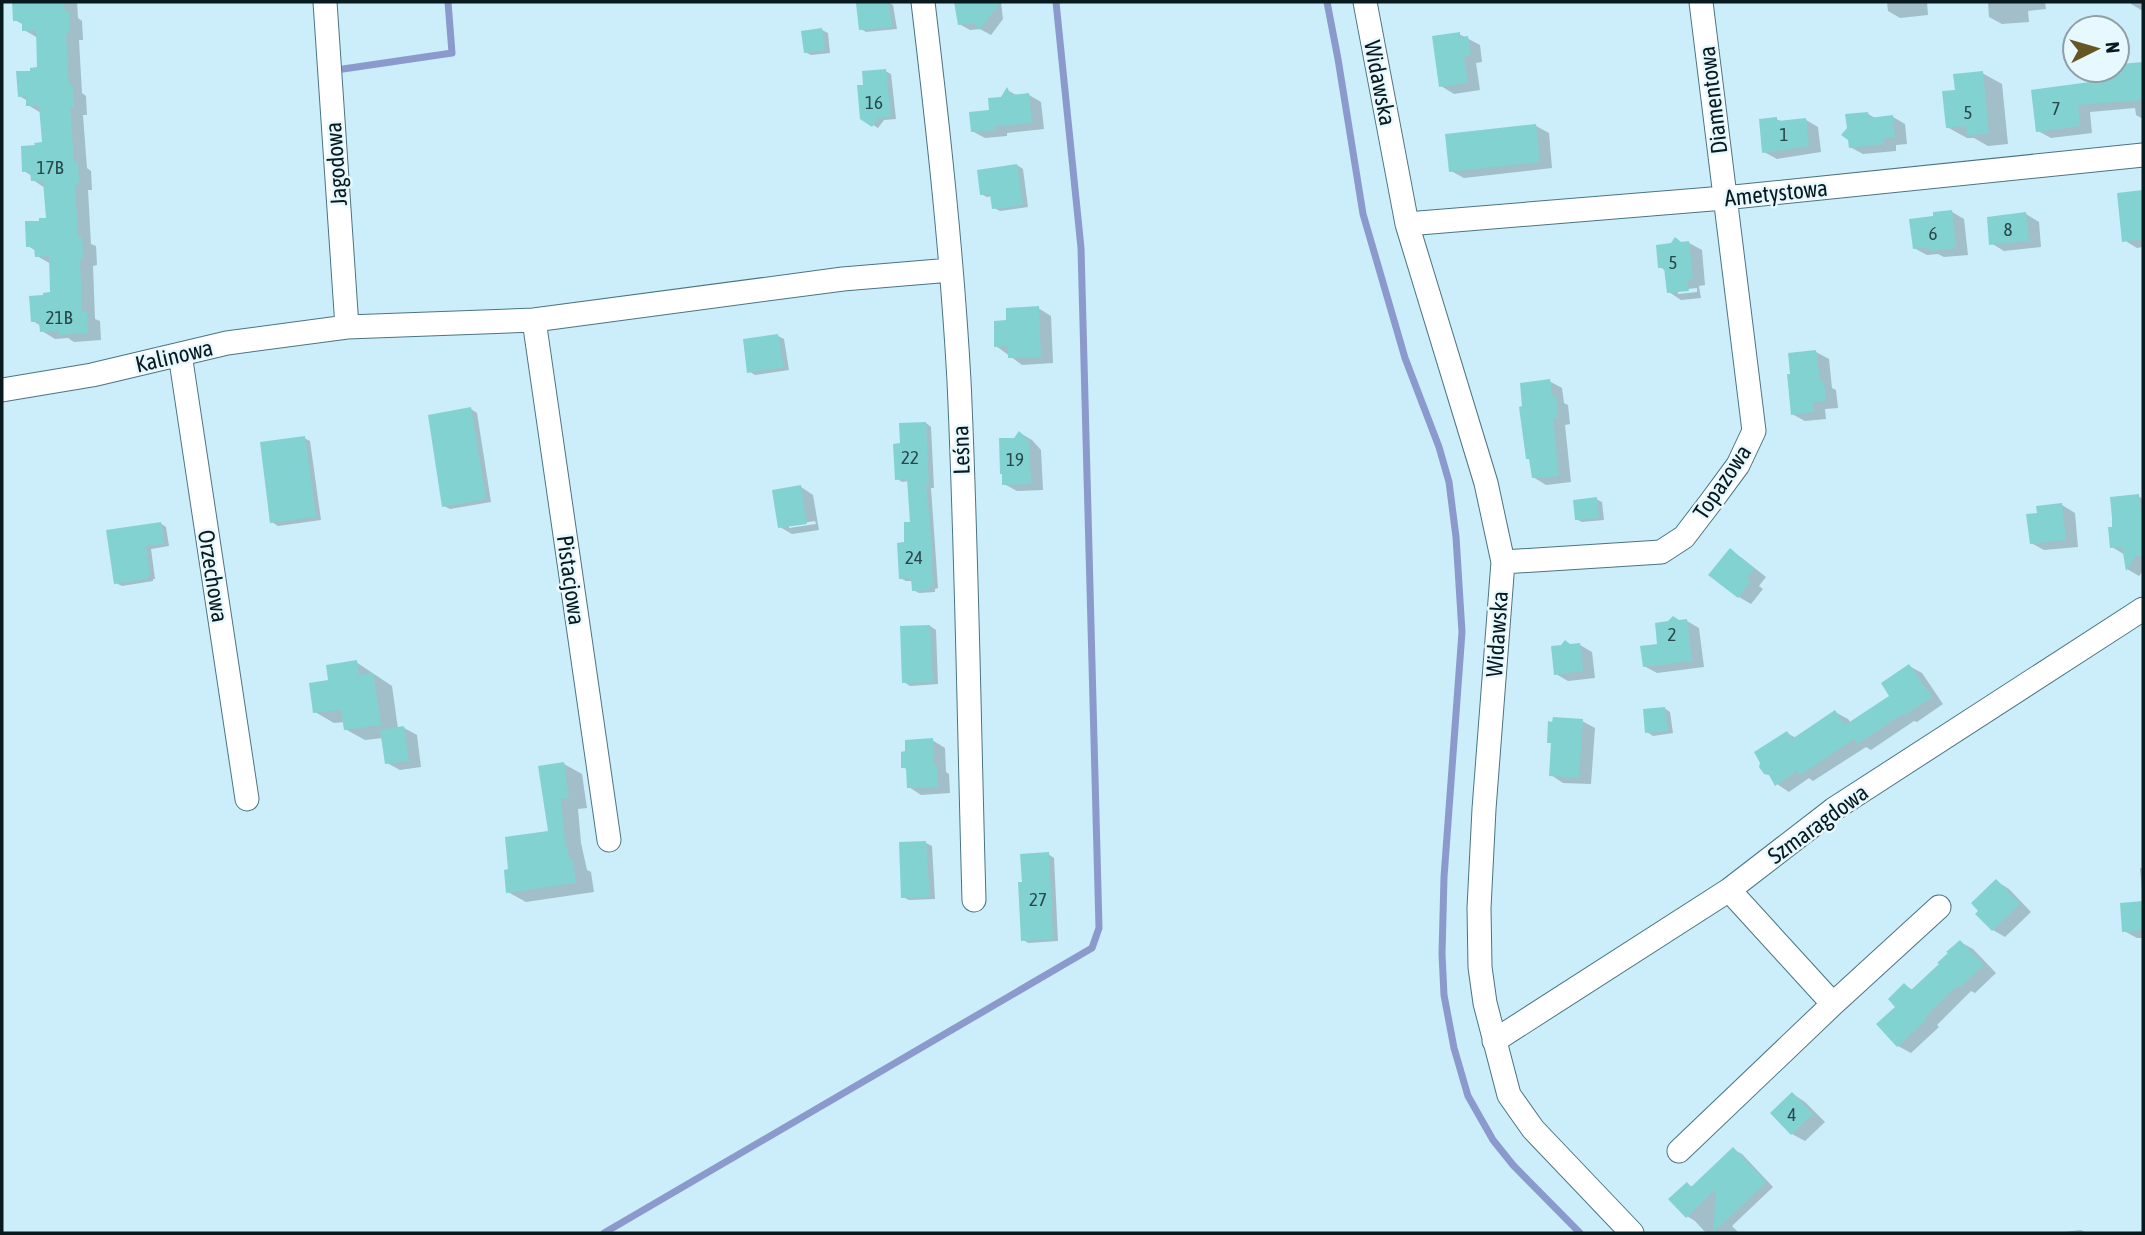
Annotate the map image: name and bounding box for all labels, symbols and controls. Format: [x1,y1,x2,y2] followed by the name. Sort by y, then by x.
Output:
[2061,14,2131,84] north arrow
[1359,38,1401,128] street label: Widawska
[2101,41,2124,54] text: N
[1694,45,1732,155] street label: Diamentowa
[865,91,883,113] house number: 16
[2052,97,2060,119] house number: 7
[1964,101,1972,123] house number: 5
[320,121,352,207] street label: Jagodowa
[1780,123,1788,145] house number: 1
[37,156,63,178] house number: 17B
[1723,175,1829,211] street label: Ametystowa
[2004,218,2013,240] house number: 8
[1929,222,1938,244] house number: 6
[1669,251,1677,273] house number: 5
[46,306,72,328] house number: 21B
[133,334,215,378] street label: Kalinowa
[947,425,975,475] street label: Leśna
[1688,440,1756,524] street label: Topazowa
[901,446,919,468] house number: 22
[1006,448,1024,470] house number: 19
[193,528,233,624] street label: Orzechowa
[552,534,590,626] street label: Pistacjowa
[905,546,923,568] house number: 24
[1481,590,1513,678] street label: Widawska
[1668,623,1676,645] house number: 2
[1763,779,1873,869] street label: Szmaragdowa
[1029,888,1047,910] house number: 27
[1788,1103,1797,1125] house number: 4

